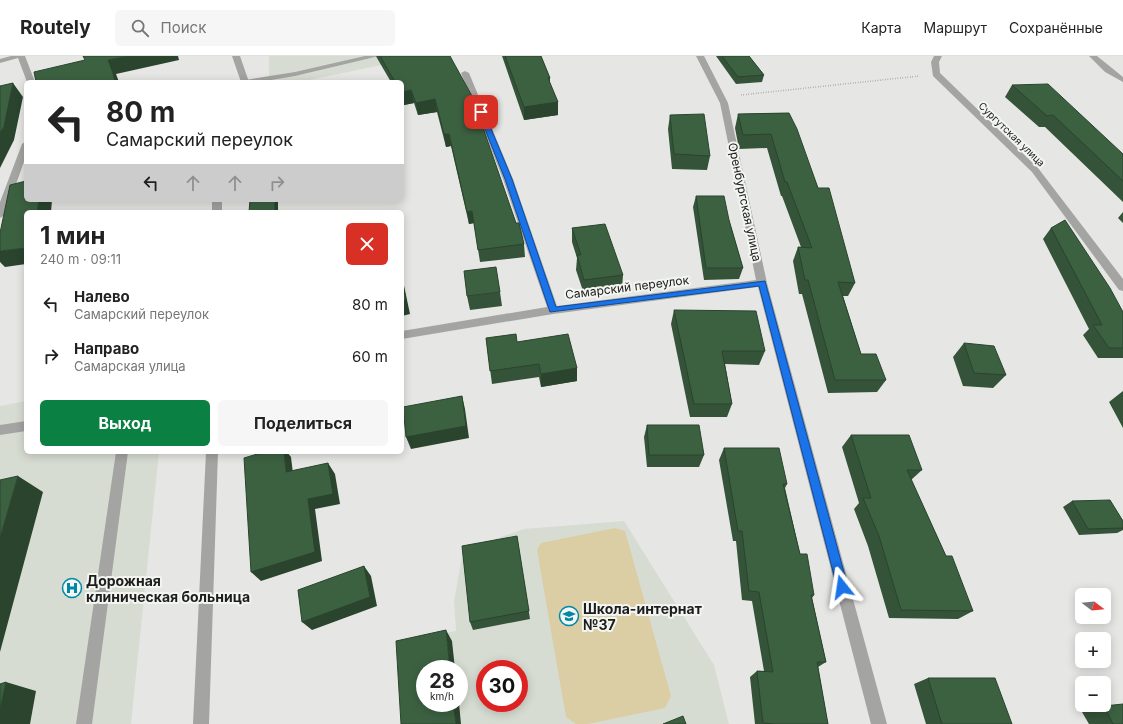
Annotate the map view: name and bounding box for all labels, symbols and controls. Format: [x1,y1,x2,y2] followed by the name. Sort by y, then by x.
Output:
[115,10,395,46] search box
[20,16,91,39] text: Routely
[129,17,151,39] icon: search
[161,18,206,37] text: Поиск
[861,19,902,36] text: Карта
[924,19,987,36] text: Маршрут
[1009,19,1103,36] text: Сохранённые
[106,95,175,129] text: 80 m
[464,95,498,129] pin
[40,96,92,148] icon: left
[976,99,1048,169] street label: Сургутская улица
[470,101,492,123] icon: arrive
[106,129,293,150] text: Самарский переулок
[725,141,765,263] street label: Оренбургская улица
[140,172,162,194] icon: left
[182,172,204,194] icon: ahead
[224,172,246,194] icon: ahead
[266,172,288,194] icon: right
[40,221,105,250] text: 1 мин
[346,223,388,265] button: close
[40,251,121,267] text: 240 m · 09:11
[564,272,690,302] street label: Самарский переулок
[74,287,130,306] text: Налево
[40,293,62,315] icon: left
[352,295,388,314] text: 80 m
[74,306,209,322] text: Самарский переулок
[74,339,139,358] text: Направо
[40,345,62,367] icon: right
[352,347,388,366] text: 60 m
[74,358,186,374] text: Самарская улица
[40,400,210,446] button: Выход
[218,400,388,446] button: Поделиться
[821,566,863,608] position arrow
[86,572,250,605] place label: Дорожная клиническая больница
[61,577,83,599] hospital icon: Дорожная клиническая больница
[1075,588,1111,624] north arrow
[1075,588,1111,712] map controls
[583,600,702,633] place label: Школа-интернат №37
[558,605,580,627] school or university icon: Школа-интернат №37
[1075,632,1111,668] button: +
[476,660,528,712] speed limit sign: 30
[429,669,455,693] text: 28
[1075,676,1111,712] button: −
[430,690,454,702] text: km/h

